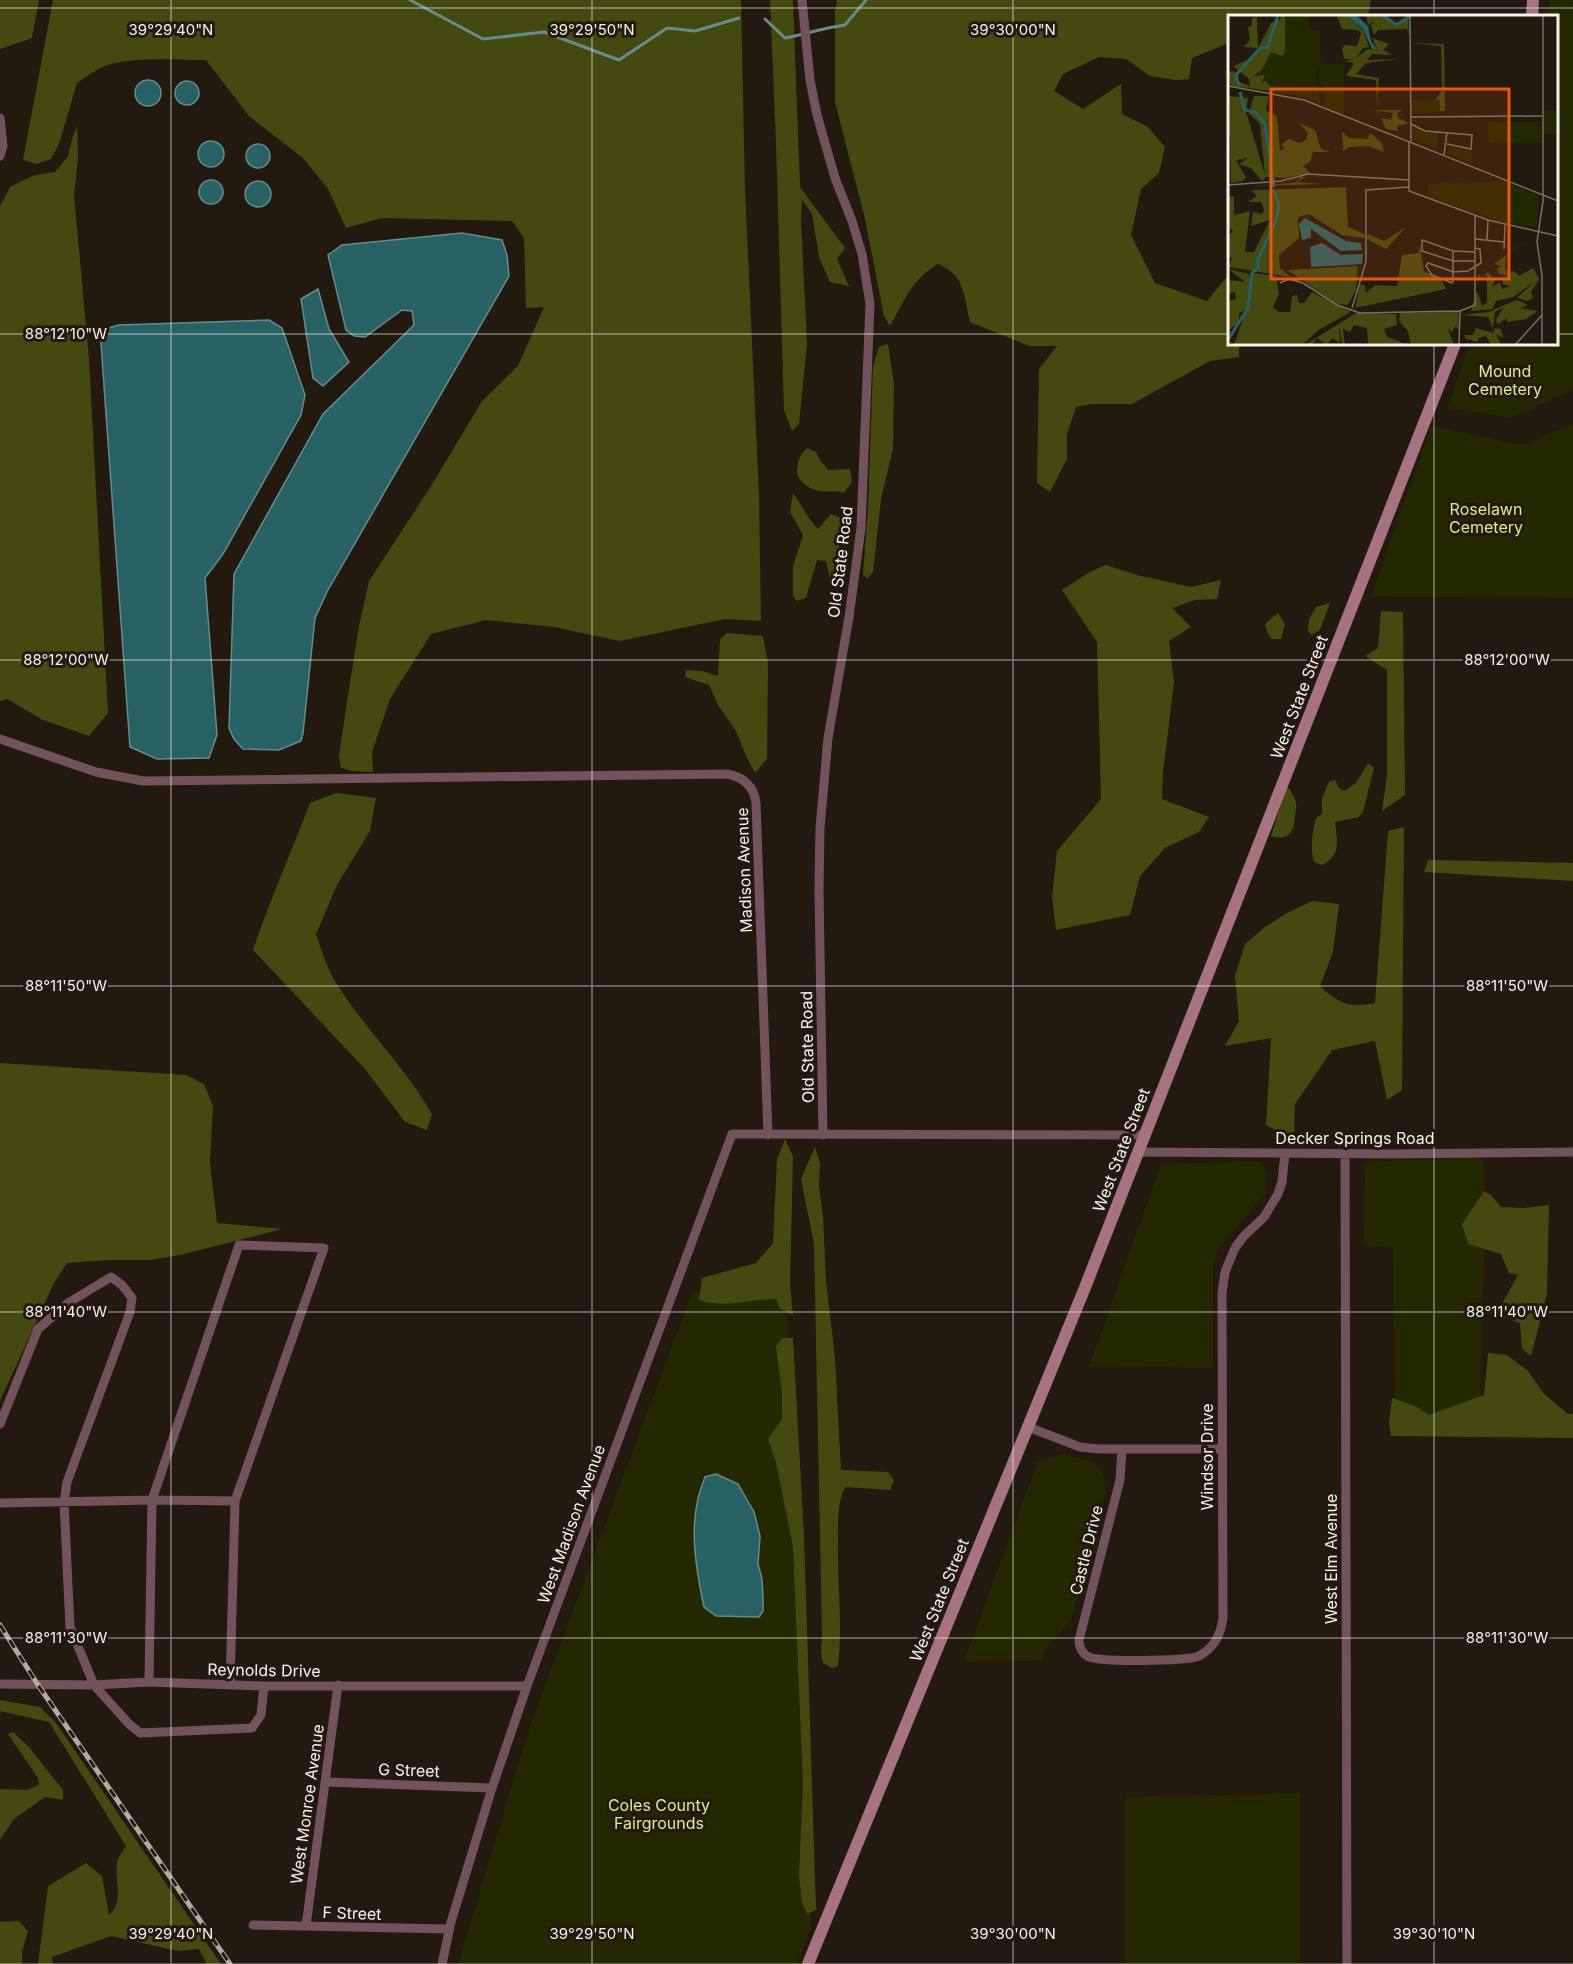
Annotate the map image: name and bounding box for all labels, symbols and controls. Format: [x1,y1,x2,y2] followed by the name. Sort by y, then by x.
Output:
[1228,15,1558,345] inset map
[129,20,213,39] text: 39°29'40"N
[549,20,635,39] text: 39°29'50"N
[970,20,1056,39] text: 39°30'00"N
[25,324,107,343] text: 88°12'10"W
[1468,361,1542,399] park label: Mound Cemetery
[1449,499,1523,537] park label: Roselawn Cemetery
[823,505,857,619] street label: Old State Road
[1266,632,1332,762] street label: West State Street
[23,650,109,669] text: 88°12'00"W
[1464,650,1550,669] text: 88°12'00"W
[732,807,756,933] street label: Madison Avenue
[25,976,107,995] text: 88°11'50"W
[1466,976,1548,995] text: 88°11'50"W
[796,991,818,1103] street label: Old State Road
[1088,1085,1154,1215] street label: West State Street
[1275,1128,1435,1148] street label: Decker Springs Road
[25,1302,107,1321] text: 88°11'40"W
[1466,1302,1548,1321] text: 88°11'40"W
[1197,1403,1217,1511] street label: Windsor Drive
[533,1442,609,1606] street label: West Madison Avenue
[1321,1494,1341,1624] street label: West Elm Avenue
[1065,1503,1107,1597] street label: Castle Drive
[905,1535,973,1665] street label: West State Street
[25,1628,107,1647] text: 88°11'30"W
[1466,1628,1548,1647] text: 88°11'30"W
[207,1659,321,1681] street label: Reynolds Drive
[286,1723,328,1885] street label: West Monroe Avenue
[378,1759,440,1781] street label: G Street
[608,1795,710,1833] park label: Coles County Fairgrounds
[322,1902,382,1924] street label: F Street
[129,1924,213,1943] text: 39°29'40"N
[549,1924,635,1943] text: 39°29'50"N
[970,1924,1056,1943] text: 39°30'00"N
[1393,1924,1475,1943] text: 39°30'10"N

